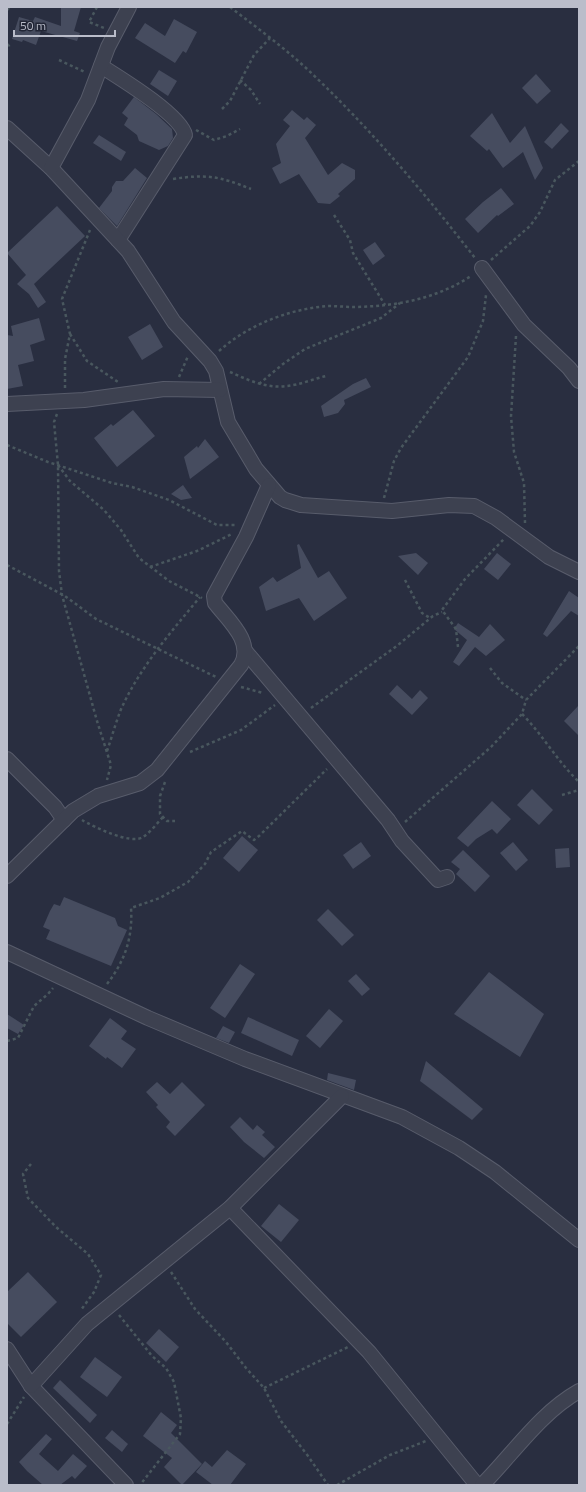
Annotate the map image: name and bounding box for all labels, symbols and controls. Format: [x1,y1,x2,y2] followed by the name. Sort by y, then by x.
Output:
[14,12,115,38] scale bar
[20,16,46,35] text: 50 m

